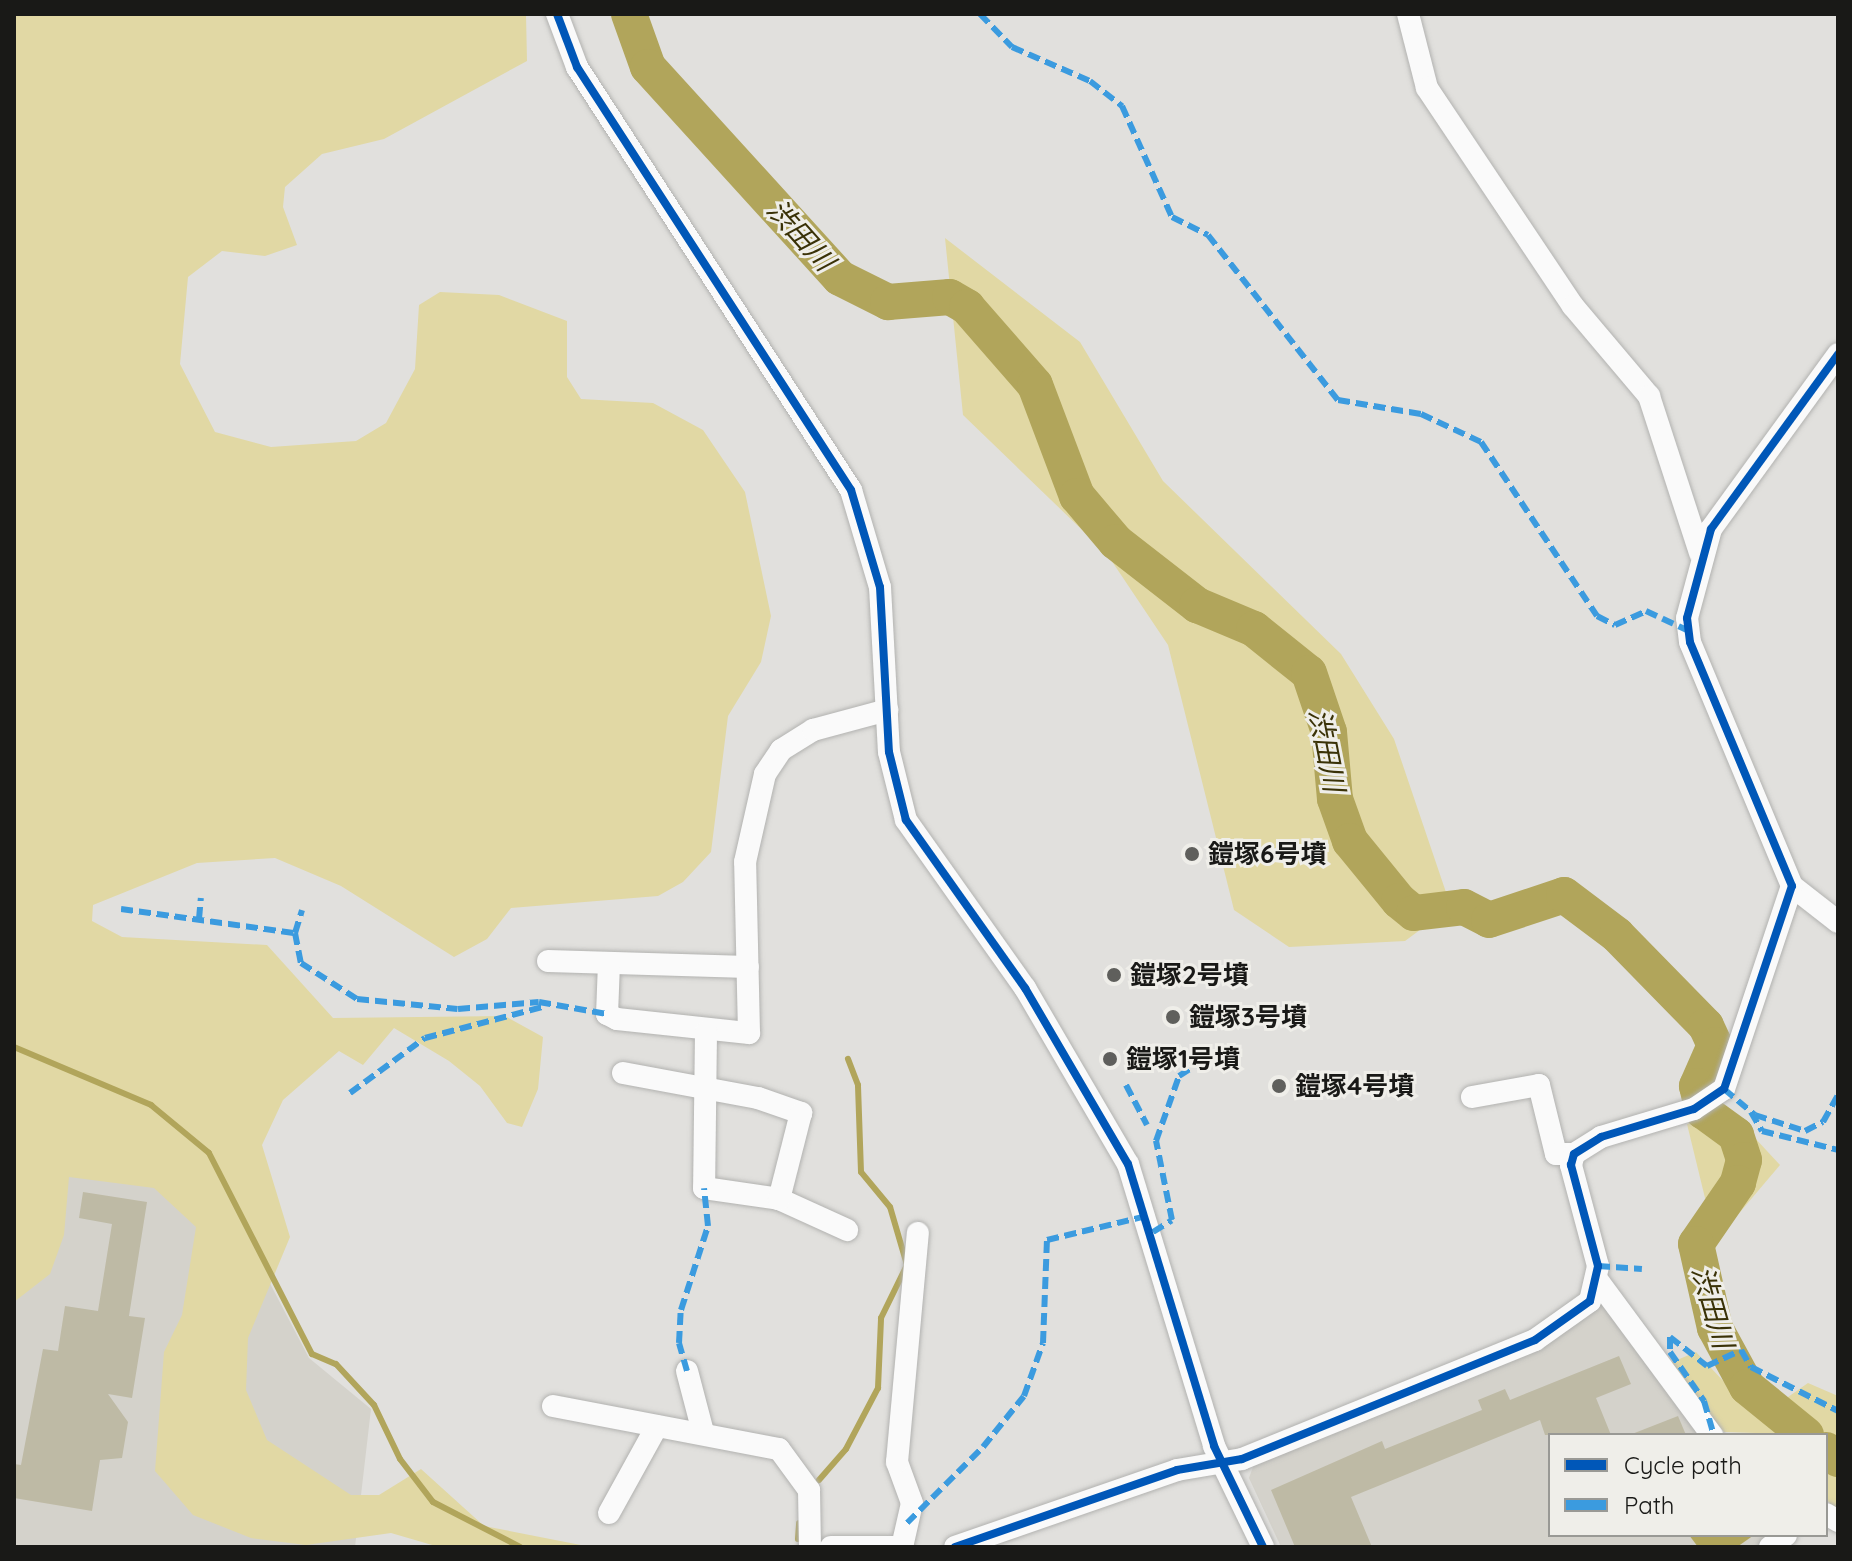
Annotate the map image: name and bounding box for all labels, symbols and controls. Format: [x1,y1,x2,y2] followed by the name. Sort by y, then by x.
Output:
[760,193,842,277] water label: 渋田川
[1302,706,1352,794] water label: 渋田川
[1208,838,1326,870] place label: 鎧塚6号墳
[1183,845,1201,863] marker: 鎧塚6号墳
[1130,959,1249,991] place label: 鎧塚2号墳
[1105,966,1123,984] marker: 鎧塚2号墳
[1189,1001,1307,1033] place label: 鎧塚3号墳
[1164,1008,1182,1026] marker: 鎧塚3号墳
[1126,1043,1240,1075] place label: 鎧塚1号墳
[1101,1050,1119,1068] marker: 鎧塚1号墳
[1295,1070,1414,1102] place label: 鎧塚4号墳
[1270,1077,1288,1095] marker: 鎧塚4号墳
[1685,1262,1741,1352] water label: 渋田川
[1548,1433,1828,1537] legend
[1624,1450,1742,1480] text: Cycle path
[1624,1490,1675,1520] text: Path

